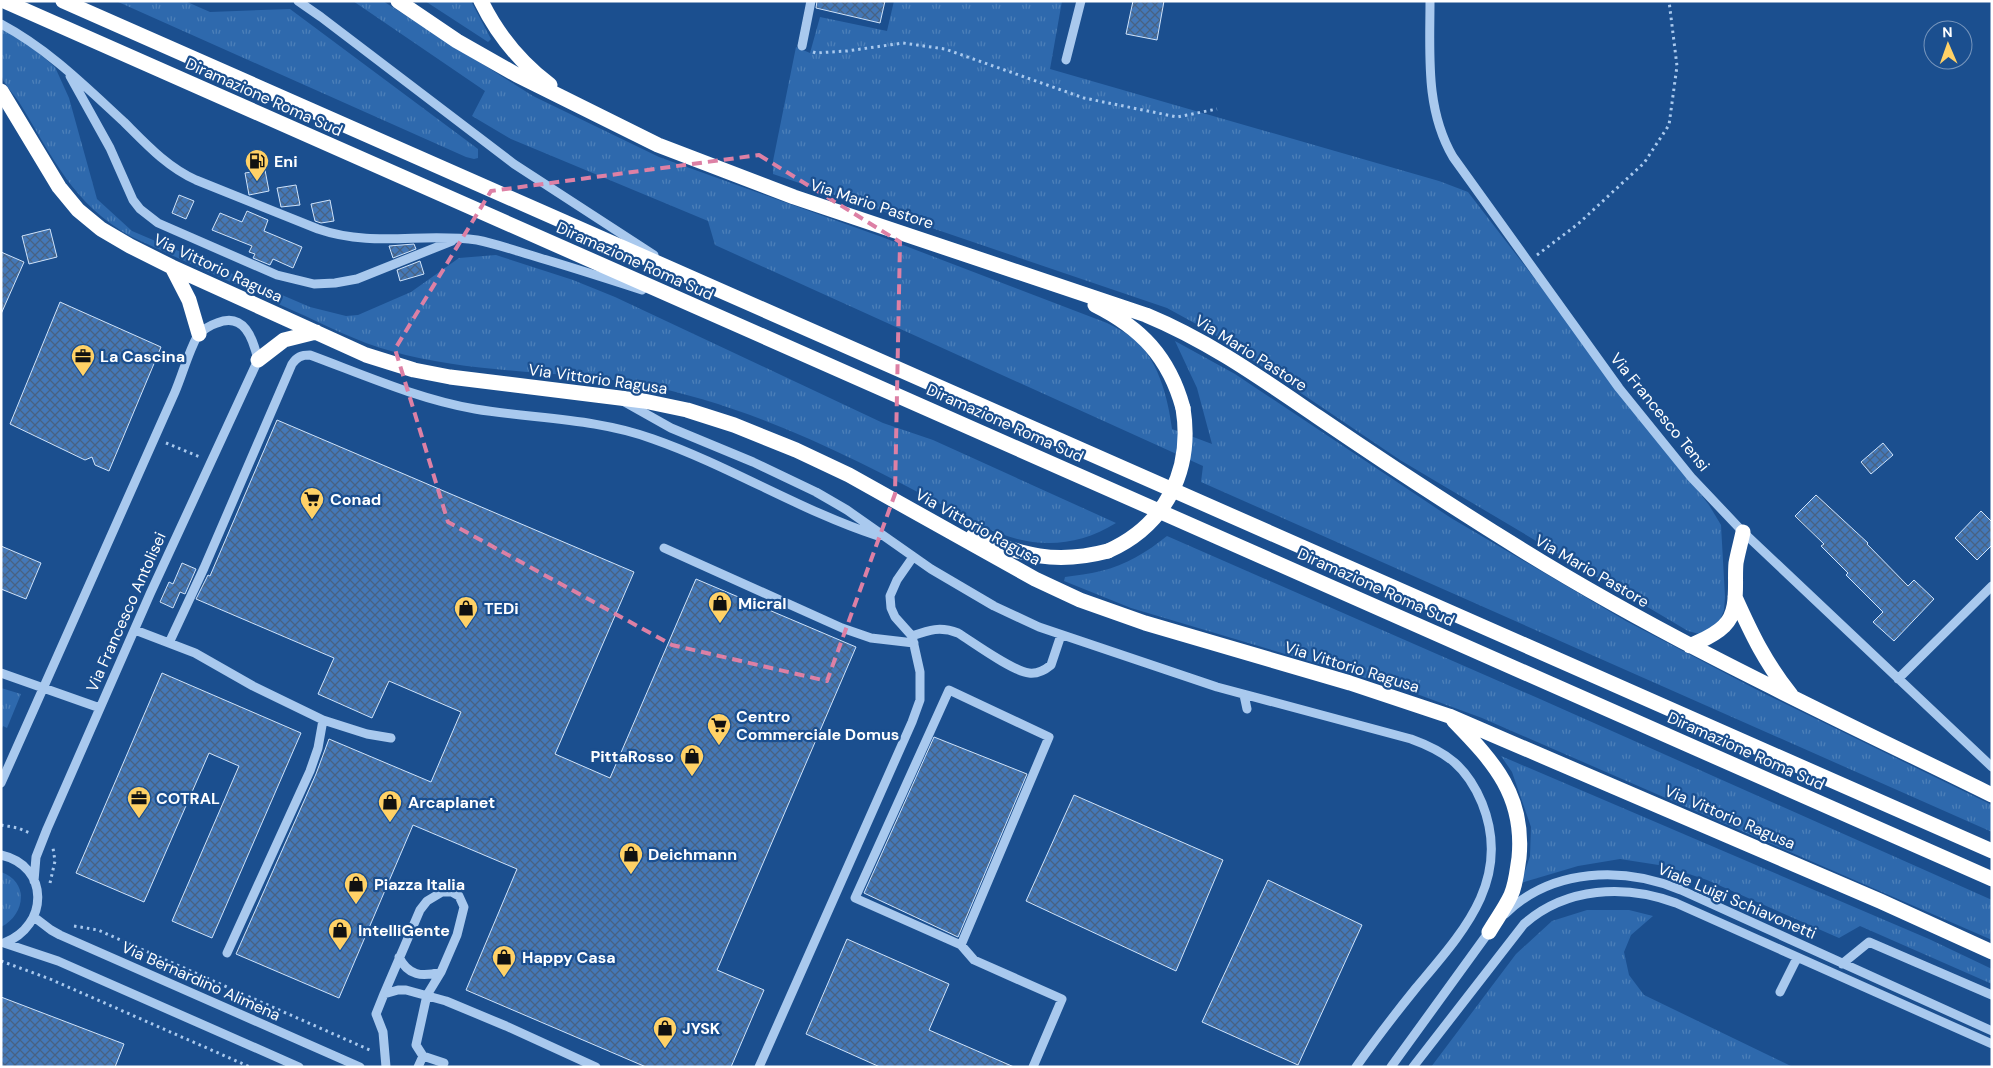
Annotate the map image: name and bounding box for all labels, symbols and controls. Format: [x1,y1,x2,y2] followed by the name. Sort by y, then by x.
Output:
[1923,20,1973,70] north arrow
[1942,23,1953,41] text: N
[182,53,346,141] street label: Diramazione Roma Sud
[244,148,270,182] fuel station icon: Eni
[274,151,298,172] place label: Eni
[808,174,936,234] street label: Via Mario Pastore
[553,217,717,305] street label: Diramazione Roma Sud
[150,229,286,307] street label: Via Vittorio Ragusa
[1191,310,1311,396] street label: Via Mario Pastore
[70,343,96,377] office icon: La Cascina
[100,346,185,367] place label: La Cascina
[1606,348,1714,476] street label: Via Francesco Tensi
[527,359,669,399] street label: Via Vittorio Ragusa
[923,379,1087,467] street label: Diramazione Roma Sud
[912,484,1044,570] street label: Via Vittorio Ragusa
[299,486,325,520] supermarket icon: Conad
[330,489,381,510] place label: Conad
[81,529,171,695] street label: Via Francesco Antolisei
[1531,530,1653,612] street label: Via Mario Pastore
[1294,543,1458,631] street label: Diramazione Roma Sud
[707,590,733,624] shop icon: Micral
[738,593,786,614] place label: Micral
[453,595,479,629] shop icon: TEDi
[484,598,519,619] place label: TEDi
[1282,636,1422,698] street label: Via Vittorio Ragusa
[736,706,899,745] place label: Centro Commerciale Domus
[1664,707,1828,795] street label: Diramazione Roma Sud
[706,712,732,746] supermarket icon: Centro Commerciale Domus
[679,743,705,777] shop icon: PittaRosso
[590,746,674,767] place label: PittaRosso
[1661,780,1799,854] street label: Via Vittorio Ragusa
[126,785,152,819] office icon: COTRAL
[156,788,220,809] place label: COTRAL
[377,789,403,823] shop icon: Arcaplanet
[408,792,495,813] place label: Arcaplanet
[618,841,644,875] shop icon: Deichmann
[648,844,737,865] place label: Deichmann
[1654,858,1820,944] street label: Viale Luigi Schiavonetti
[343,871,369,905] shop icon: Piazza Italia
[374,874,465,895] place label: Piazza Italia
[327,917,353,951] shop icon: IntelliGente
[358,920,450,941] place label: IntelliGente
[118,936,284,1026] street label: Via Bernardino Alimena
[491,944,517,978] shop icon: Happy Casa
[522,947,616,968] place label: Happy Casa
[652,1015,678,1049] shop icon: JYSK
[682,1018,721,1039] place label: JYSK

